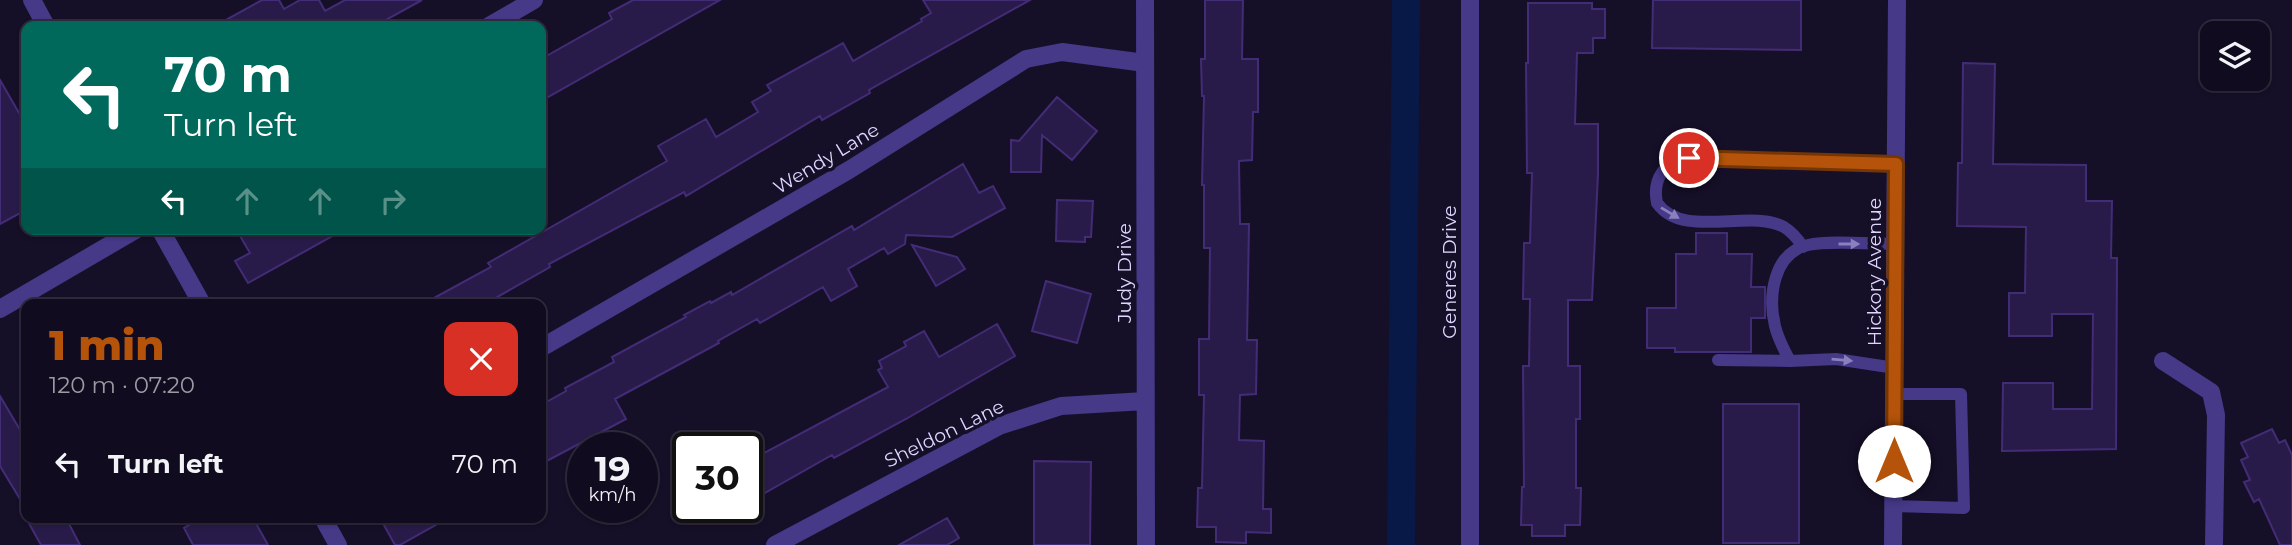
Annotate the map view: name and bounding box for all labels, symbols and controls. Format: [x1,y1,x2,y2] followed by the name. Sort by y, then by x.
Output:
[2200,21,2270,91] map controls
[2200,21,2270,91] button: layers
[164,45,292,104] text: 70 m
[49,49,140,140] icon: left
[164,105,298,144] text: Turn left
[769,118,883,199] street label: Wendy Lane
[1659,128,1719,188] pin
[1670,139,1708,177] icon: arrive
[155,182,193,220] icon: left
[228,182,266,220] icon: ahead
[301,182,339,220] icon: ahead
[374,182,412,220] icon: right
[1863,198,1886,346] street label: Hickory Avenue
[1438,205,1461,339] street label: Generes Drive
[1660,206,1680,219] one-way arrow
[1113,223,1136,324] street label: Judy Drive
[1838,238,1860,250] one-way arrow
[49,319,165,371] text: 1 min
[444,322,518,396] button: close
[1832,355,1854,366] one-way arrow
[49,371,195,399] text: 120 m · 07:20
[881,395,1008,472] street label: Sheldon Lane
[1857,424,1931,498] position arrow
[672,432,763,523] speed limit sign: 30
[49,445,87,483] icon: left
[594,447,631,490] text: 19
[108,448,224,480] text: Turn left
[452,448,518,480] text: 70 m
[588,484,637,506] text: km/h

